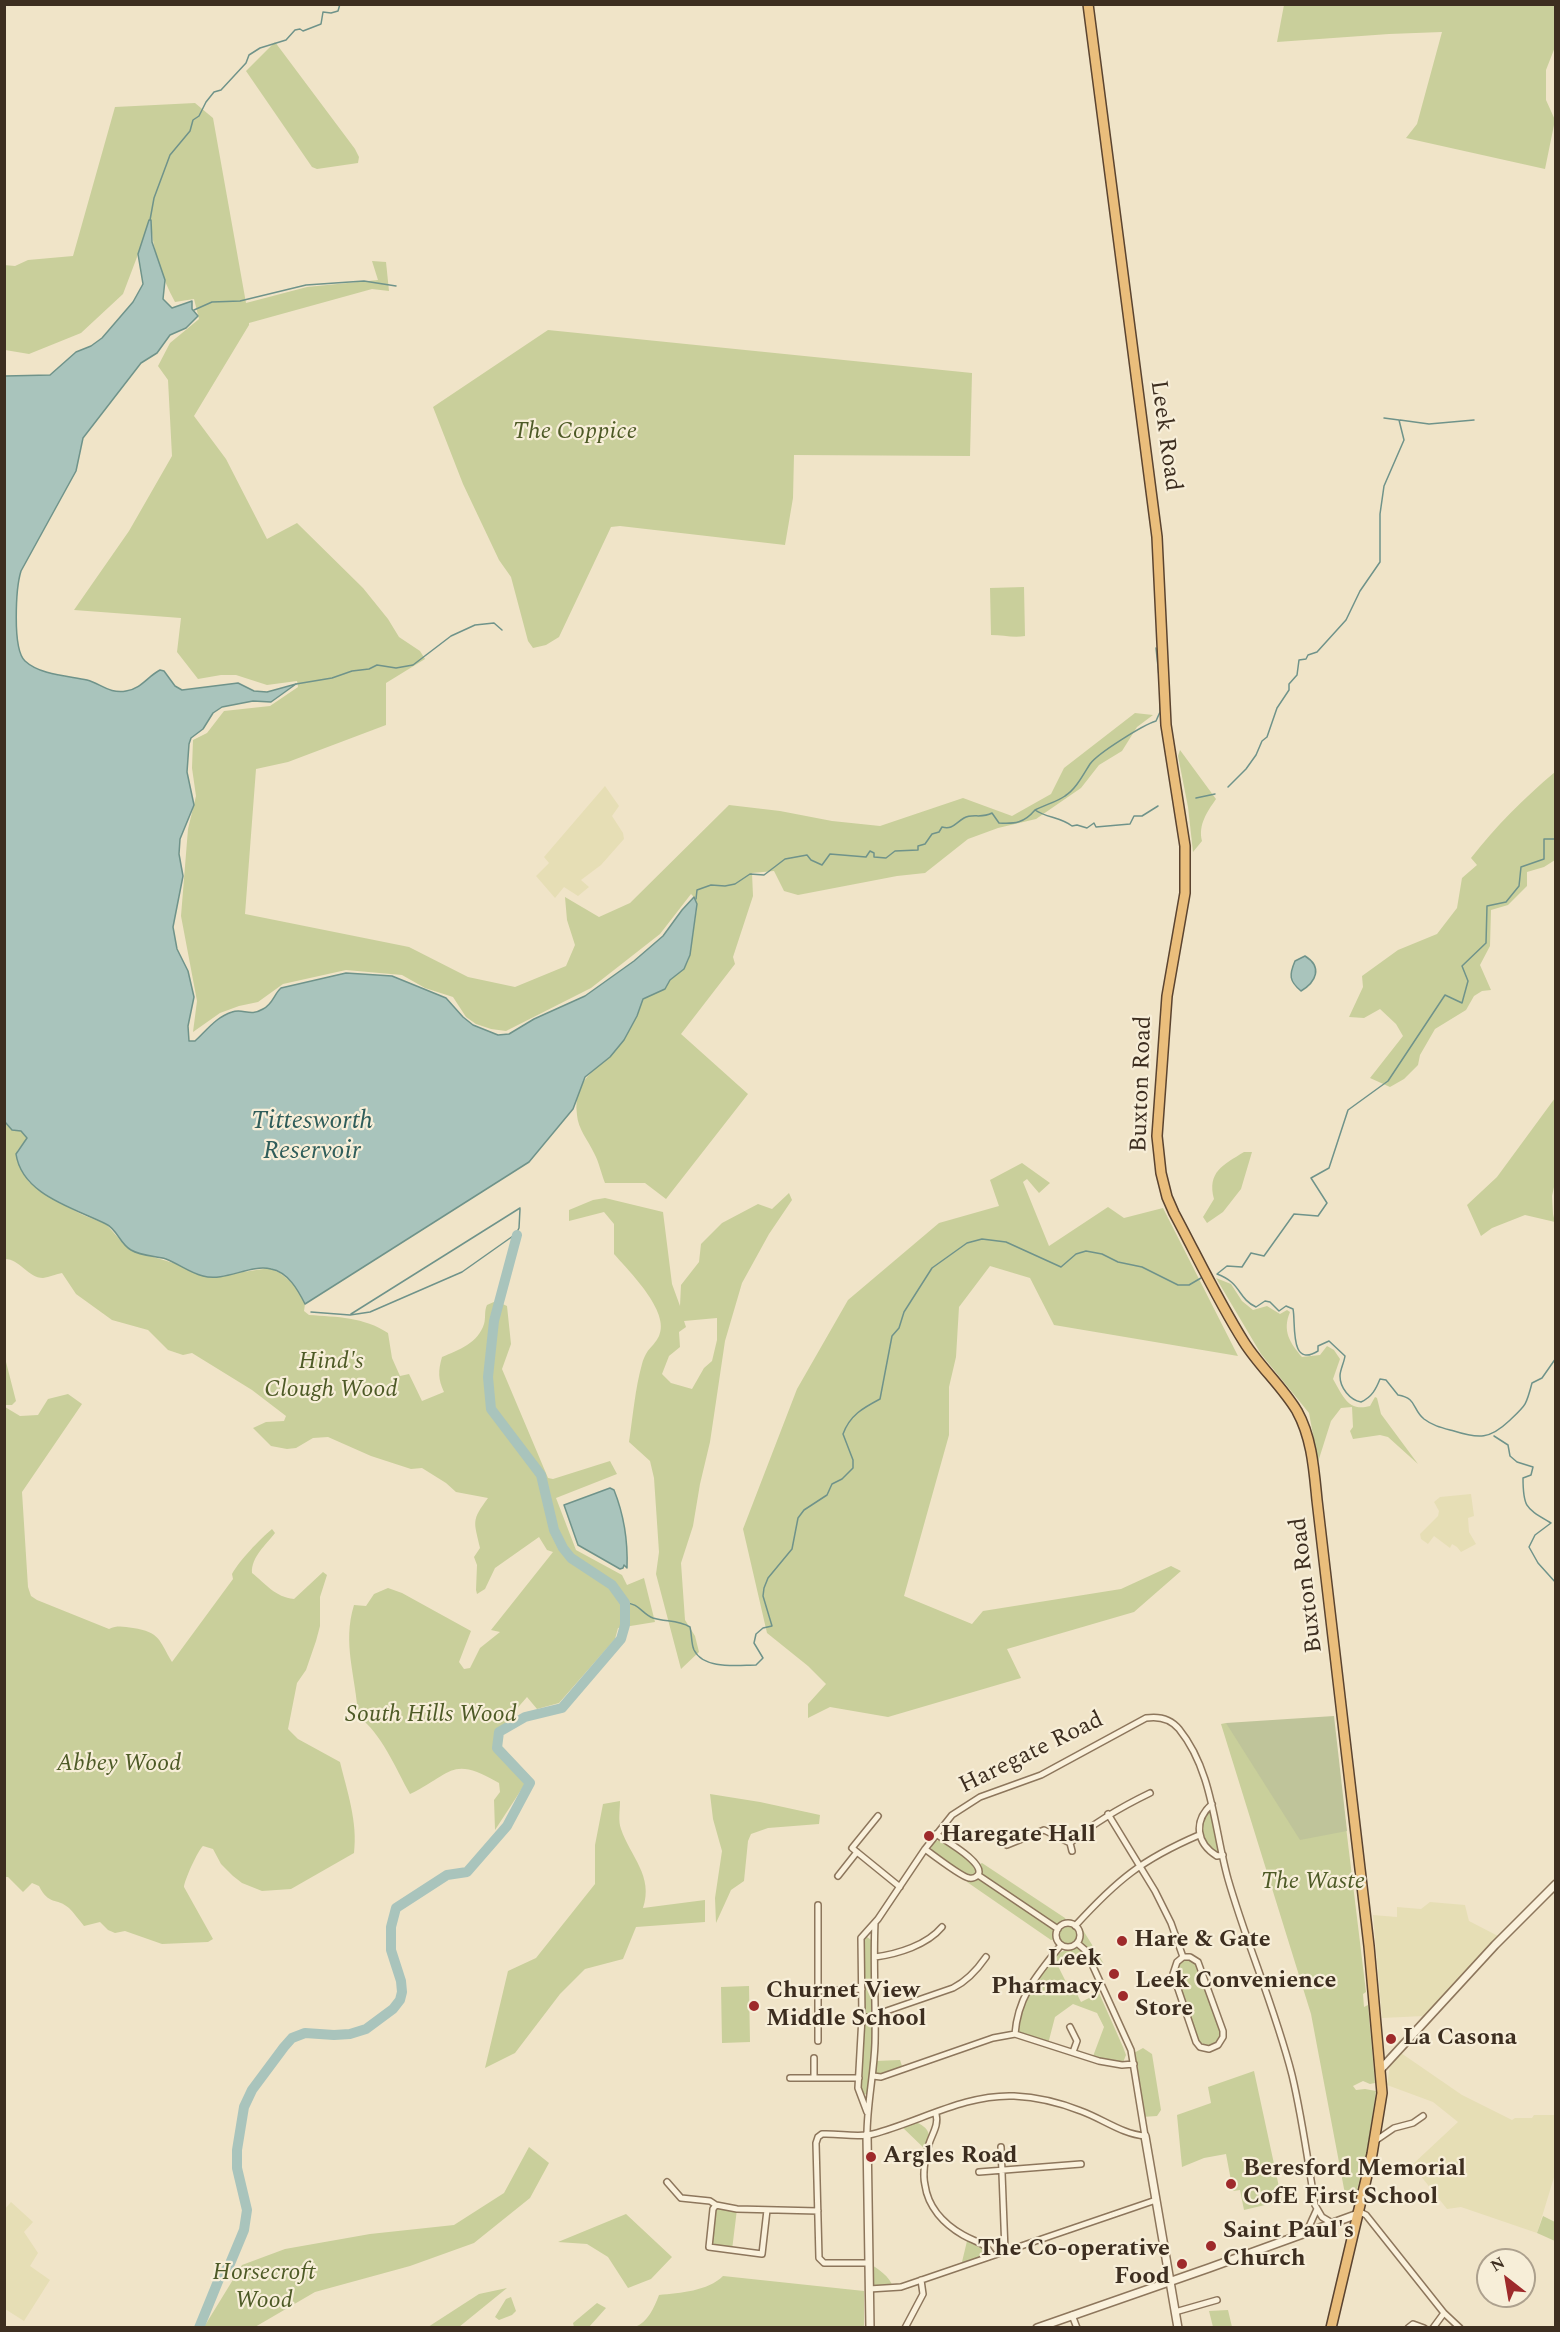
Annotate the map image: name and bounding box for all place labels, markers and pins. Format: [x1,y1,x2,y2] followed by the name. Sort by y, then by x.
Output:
[941,1822,1096,1850] place label: Haregate Hall
[922,1829,936,1843] marker: Haregate Hall
[1134,1927,1271,1955] place label: Hare & Gate
[1115,1934,1129,1948] marker: Hare & Gate
[991,1946,1102,2002] place label: Leek Pharmacy
[1107,1967,1121,1981] marker: Leek Pharmacy
[1135,1968,1336,2024] place label: Leek Convenience Store
[766,1978,926,2034] place label: Churnet View Middle School
[1116,1989,1130,2003] marker: Leek Convenience Store
[747,1999,761,2013] marker: Churnet View Middle School
[1403,2025,1517,2053] place label: La Casona
[1384,2032,1398,2046] marker: La Casona
[883,2143,1018,2171] place label: Argles Road
[864,2150,878,2164] marker: Argles Road
[1243,2156,1466,2212] place label: Beresford Memorial CofE First School
[1224,2177,1238,2191] marker: Beresford Memorial CofE First School
[1223,2218,1354,2274] place label: Saint Paul's Church
[978,2236,1170,2292] place label: The Co-operative Food
[1204,2239,1218,2253] marker: Saint Paul's Church
[1175,2257,1189,2271] marker: The Co-operative Food

